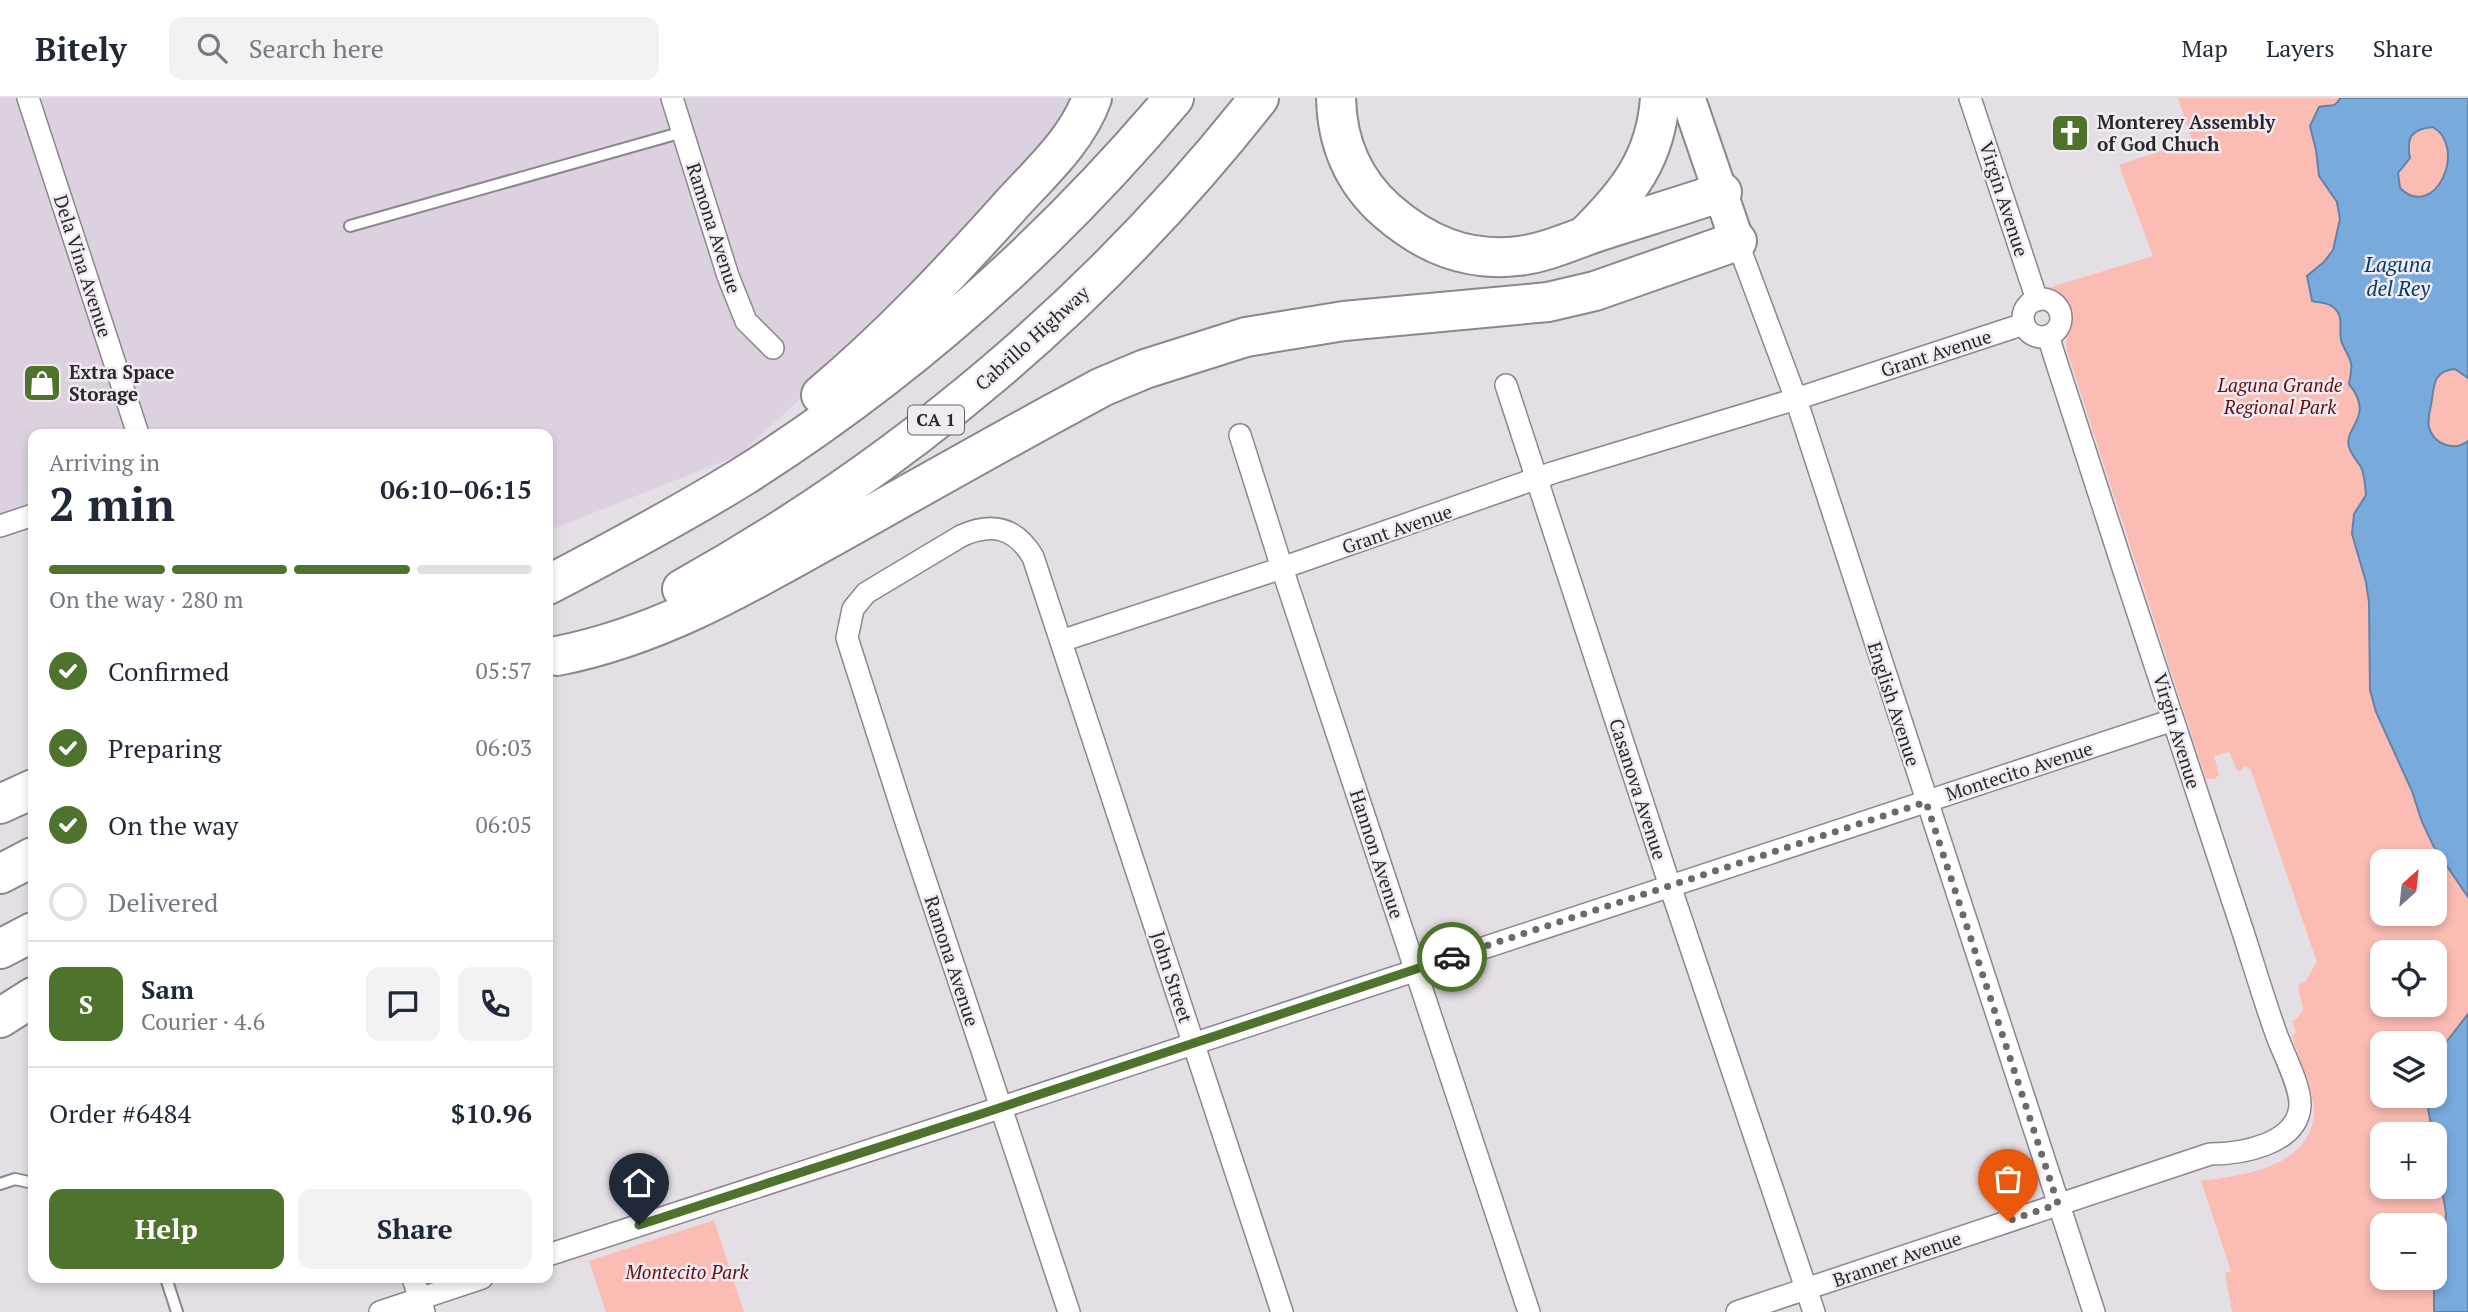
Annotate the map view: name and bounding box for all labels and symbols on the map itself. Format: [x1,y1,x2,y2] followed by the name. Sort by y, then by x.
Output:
[2097,109,2276,156] place label: Monterey Assembly of God Chuch
[2049,112,2091,154] church icon: Monterey Assembly of God Chuch
[1974,138,2035,260] street label: Virgin Avenue
[682,159,747,296] street label: Ramona Avenue
[49,191,118,340] street label: Dela Vina Avenue
[2363,250,2432,302] water label: Laguna del Rey
[969,279,1094,396] street label: Cabrillo Highway
[1877,323,1994,382] street label: Grant Avenue
[69,359,174,406] place label: Extra Space Storage
[21,362,63,404] shop icon: Extra Space Storage
[2217,372,2343,419] park label: Laguna Grande Regional Park
[908,406,964,434] road number: CA 1
[1339,498,1455,559] street label: Grant Avenue
[1863,638,1926,769] street label: English Avenue
[2148,670,2207,792] street label: Virgin Avenue
[1604,715,1673,863] street label: Casanova Avenue
[1942,735,2096,806] street label: Montecito Avenue
[1345,786,1410,922] street label: Hannon Avenue
[2370,849,2446,926] north arrow
[920,892,985,1029] street label: Ramona Avenue
[1417,922,1487,992] courier
[1146,928,1199,1026] street label: John Street
[1978,1149,2038,1221] pin
[609,1153,669,1225] pin
[1829,1225,1964,1292] street label: Branner Avenue
[624,1259,749,1284] park label: Montecito Park

